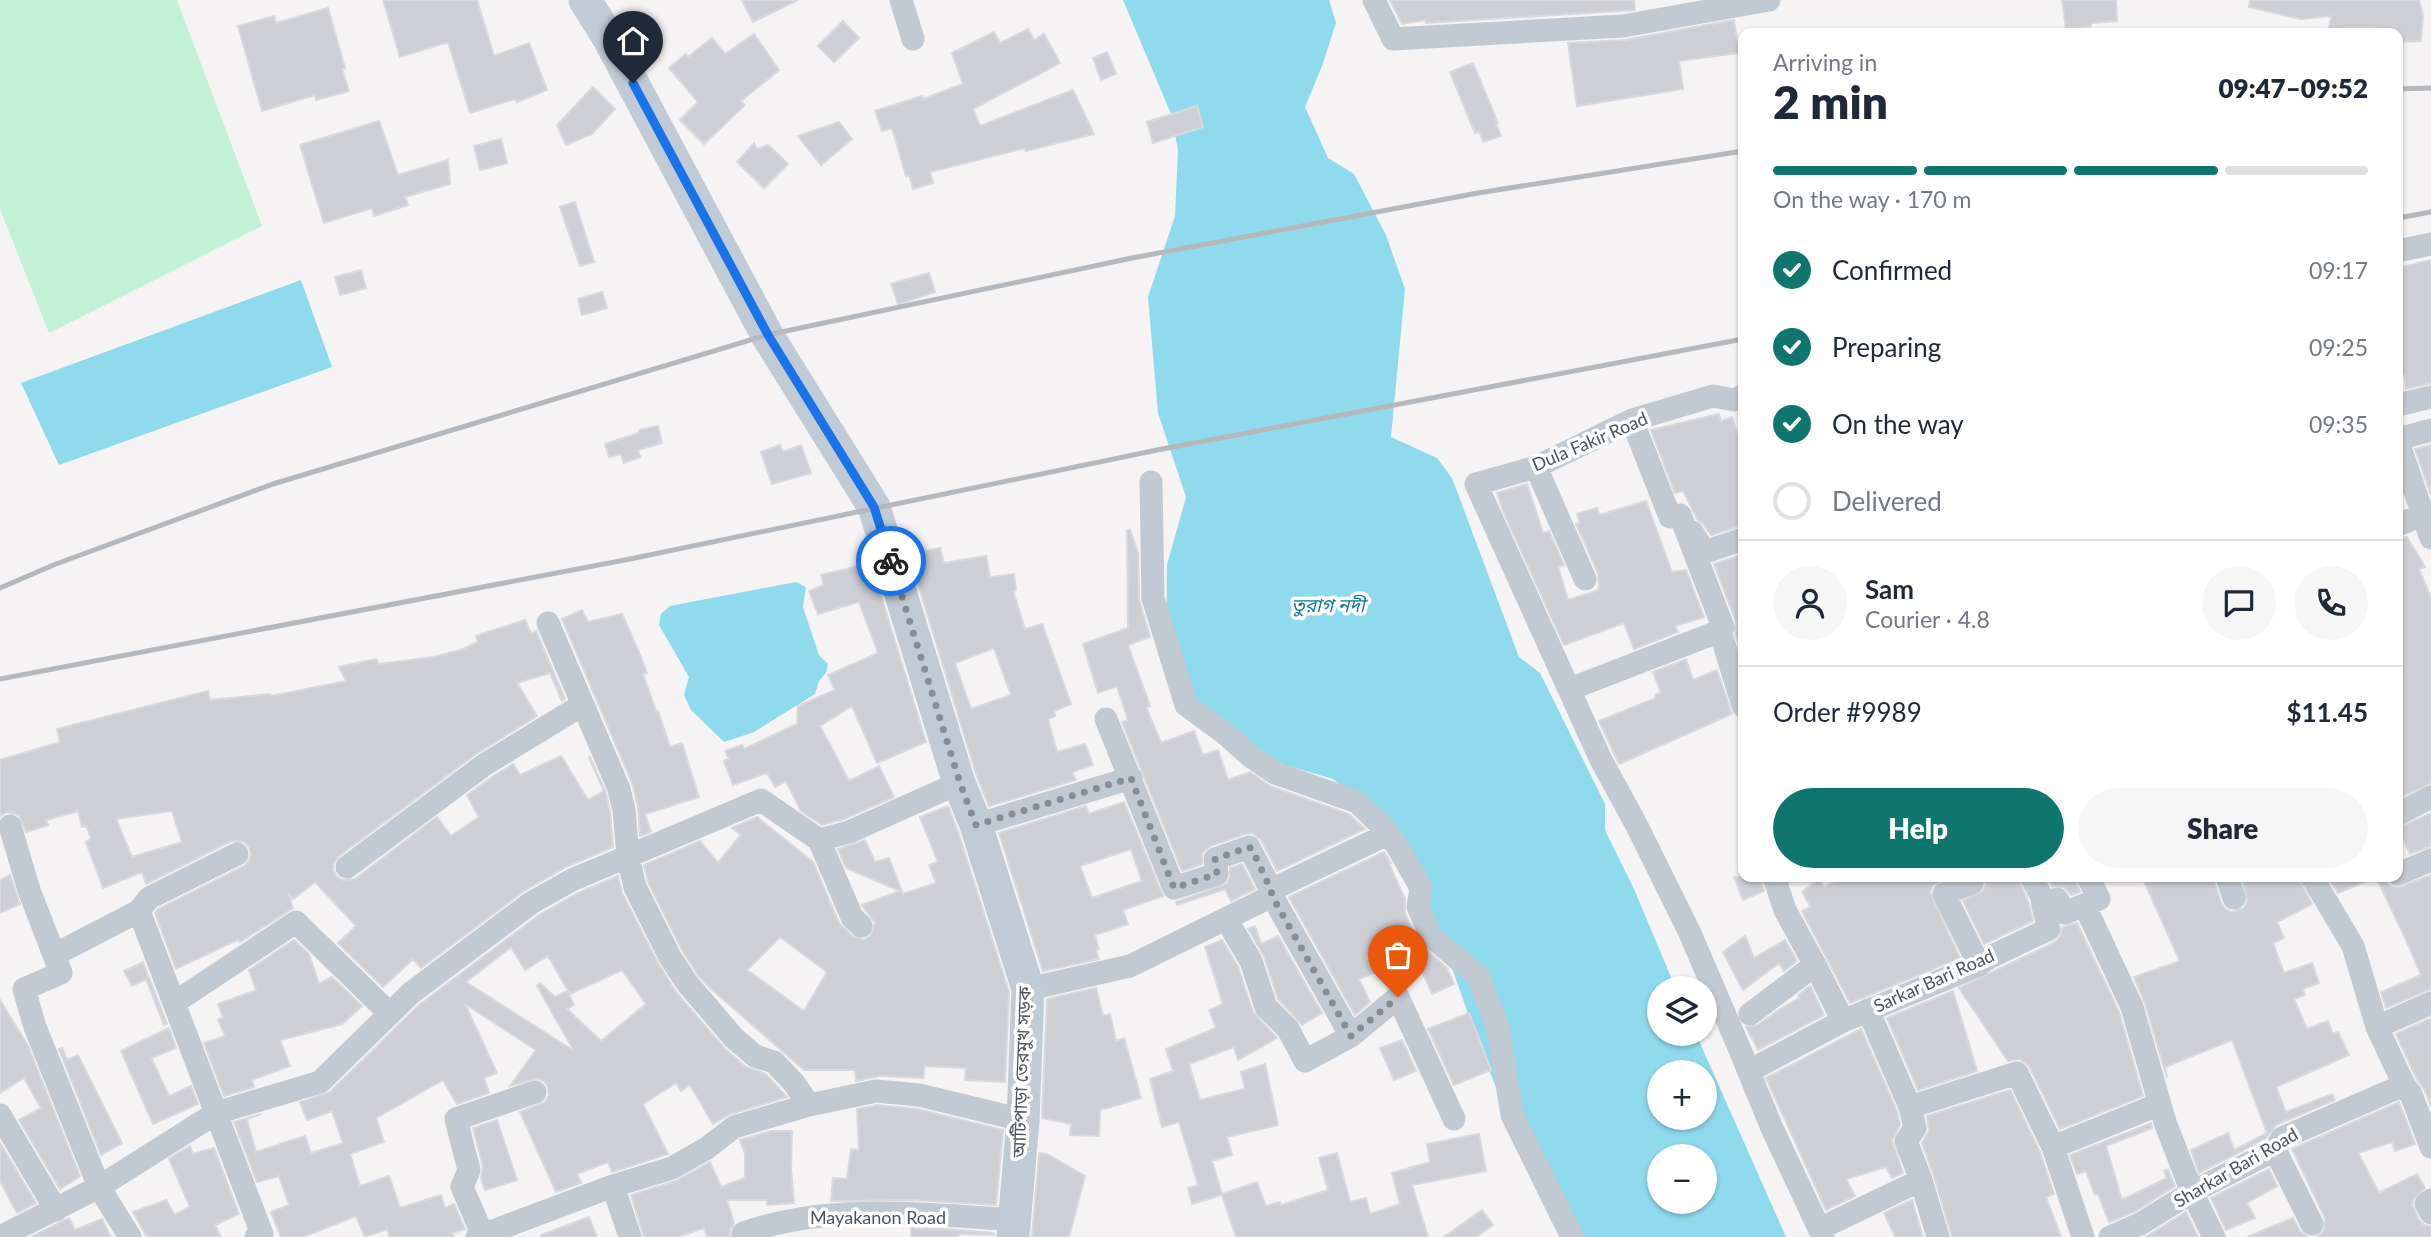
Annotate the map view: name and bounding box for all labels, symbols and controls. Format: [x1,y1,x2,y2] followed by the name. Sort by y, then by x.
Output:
[603,11,663,83] pin
[614,22,652,60] icon: home
[1773,48,1877,76] text: Arriving in
[2218,72,2368,104] text: 09:47–09:52
[1773,74,1888,129] text: 2 min
[1773,185,1972,213] text: On the way · 170 m
[1773,251,1811,289] icon: check
[1832,254,1952,286] text: Confirmed
[2309,256,2368,284] text: 09:17
[1773,328,1811,366] icon: check
[1832,331,1941,363] text: Preparing
[2309,333,2368,361] text: 09:25
[1773,405,1811,443] icon: check
[1529,407,1651,475] street label: Dula Fakir Road
[1832,408,1964,440] text: On the way
[2309,410,2368,438] text: 09:35
[1832,485,1942,517] text: Delivered
[856,526,926,596] courier
[872,542,910,580] icon: bike
[1773,566,1847,640] button: person
[2202,566,2276,640] button: chat
[2294,566,2368,640] button: phone
[1865,573,1914,605] text: Sam
[1291,593,1369,617] water label: তুরাগ নদী
[1865,605,1990,633] text: Courier · 4.8
[1773,696,1922,728] text: Order #9989
[2286,696,2368,728] text: $11.45
[1773,788,2064,868] button: Help
[2078,788,2368,868] button: Share
[1368,925,1428,997] pin
[1379,936,1417,974] icon: bag
[1870,944,1997,1017] street label: Sarkar Bari Road
[1647,976,1717,1214] map controls
[1647,976,1717,1046] button: layers
[1007,985,1036,1159] street label: আটিপাড়া তেরমুখ সড়ক
[1647,1060,1717,1130] button: +
[2169,1123,2302,1212] street label: Sharkar Bari Road
[1647,1144,1717,1214] button: −
[810,1206,946,1228] street label: Mayakanon Road

